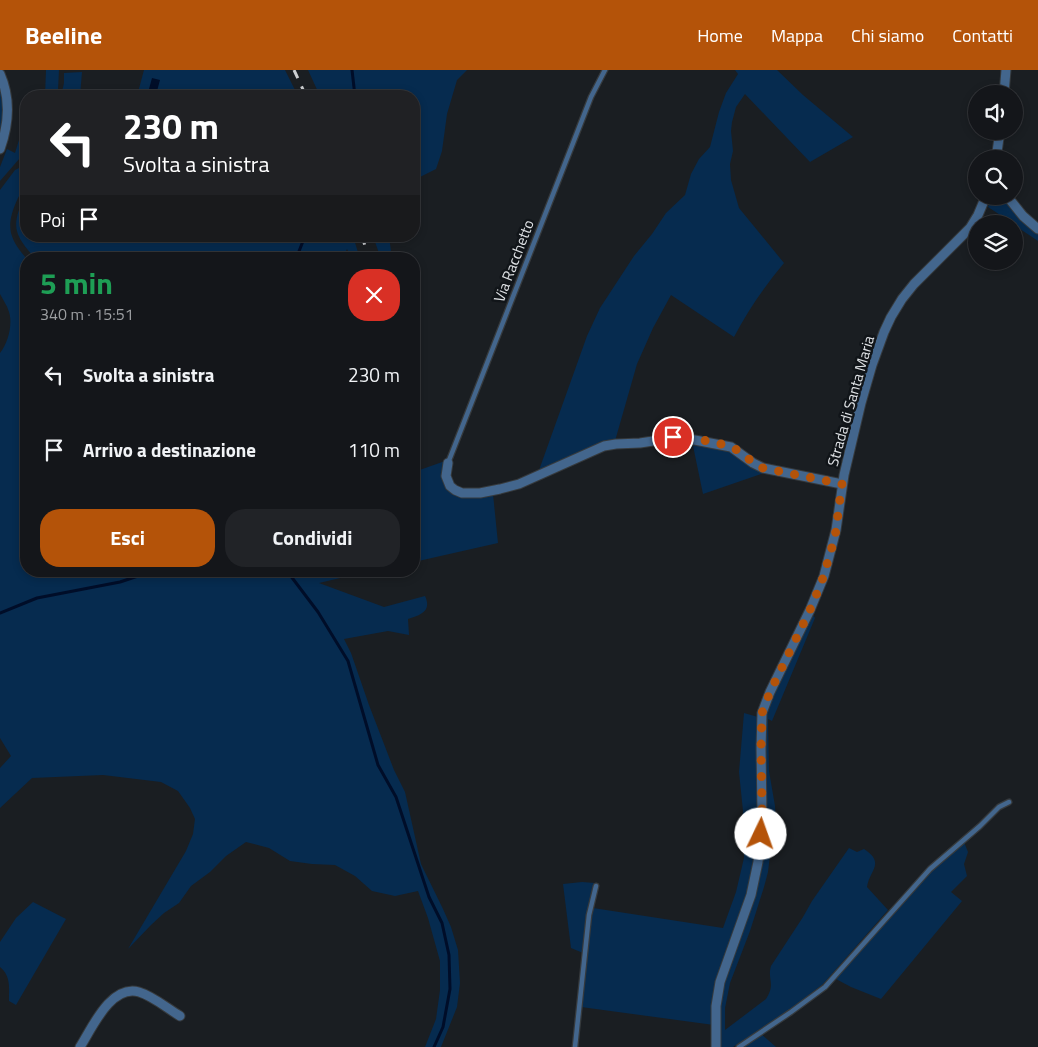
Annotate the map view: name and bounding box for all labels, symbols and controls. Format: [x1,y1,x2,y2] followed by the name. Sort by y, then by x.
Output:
[25,17,102,53] text: Beeline
[697,22,743,49] text: Home
[771,22,823,49] text: Mappa
[851,22,924,49] text: Chi siamo
[952,22,1013,49] text: Contatti
[968,85,1023,270] map controls
[968,85,1023,140] button: sound
[123,99,219,153] text: 230 m
[40,110,105,175] icon: left
[123,147,270,181] text: Svolta a sinistra
[968,150,1023,205] button: search
[40,205,65,234] text: Poi
[75,205,103,233] icon: arrive
[968,215,1023,270] button: layers
[487,216,540,305] street label: Via Racchetto
[40,260,113,306] text: 5 min
[348,269,400,321] button: close
[40,302,134,326] text: 340 m · 15:51
[821,332,880,469] street label: Strada di Santa Maria
[83,360,214,389] text: Svolta a sinistra
[348,360,400,389] text: 230 m
[40,361,68,389] icon: left
[652,416,694,458] pin
[659,423,687,451] icon: arrive
[83,435,256,464] text: Arrivo a destinazione
[348,435,400,464] text: 110 m
[40,436,68,464] icon: arrive
[40,509,215,567] button: Esci
[225,509,400,567] button: Condividi
[734,807,786,859] position arrow

